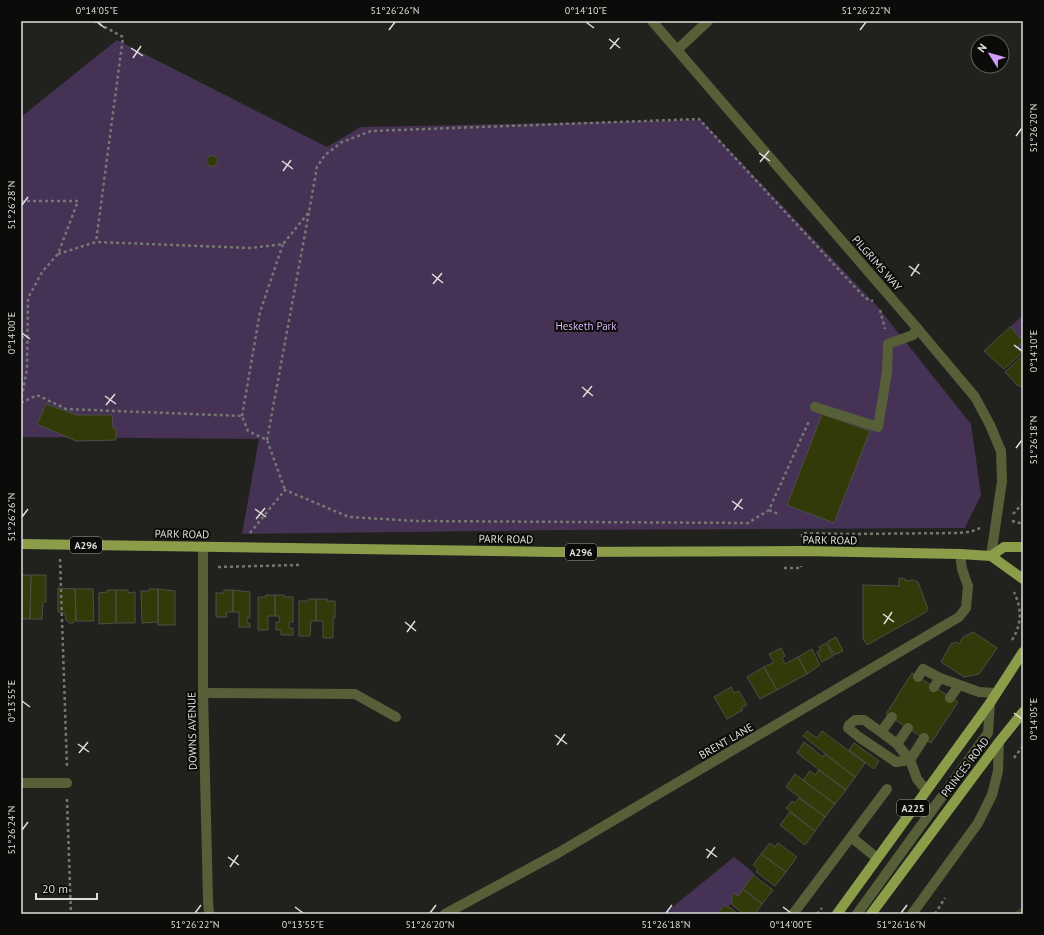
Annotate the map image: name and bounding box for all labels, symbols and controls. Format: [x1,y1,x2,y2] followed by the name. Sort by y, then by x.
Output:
[76,4,118,17] text: 0°14'05"E
[370,4,420,17] text: 51°26'26"N
[565,4,607,17] text: 0°14'10"E
[841,4,891,17] text: 51°26'22"N
[970,34,1010,74] north arrow
[974,41,990,55] text: N
[1027,103,1040,153] text: 51°26'20"N
[5,180,18,230] text: 51°26'28"N
[849,232,905,294] street label: PILGRIMS WAY
[5,312,18,354] text: 0°14'00"E
[555,319,617,333] park label: Hesketh Park
[1027,330,1040,372] text: 0°14'10"E
[1027,415,1040,465] text: 51°26'18"N
[5,492,18,542] text: 51°26'26"N
[155,527,209,541] street label: PARK ROAD
[479,532,533,546] street label: PARK ROAD
[803,533,857,547] street label: PARK ROAD
[70,537,102,553] road number: A296
[565,544,597,560] road number: A296
[5,680,18,722] text: 0°13'55"E
[184,692,200,770] street label: DOWNS AVENUE
[1027,698,1040,740] text: 0°14'05"E
[696,720,756,762] street label: BRENT LANE
[938,734,992,800] street label: PRINCES ROAD
[897,800,929,816] road number: A225
[5,805,18,855] text: 51°26'24"N
[36,875,97,901] scale bar
[42,881,68,896] text: 20 m
[170,918,220,931] text: 51°26'22"N
[282,918,324,931] text: 0°13'55"E
[405,918,455,931] text: 51°26'20"N
[641,918,691,931] text: 51°26'18"N
[770,918,812,931] text: 0°14'00"E
[876,918,926,931] text: 51°26'16"N

